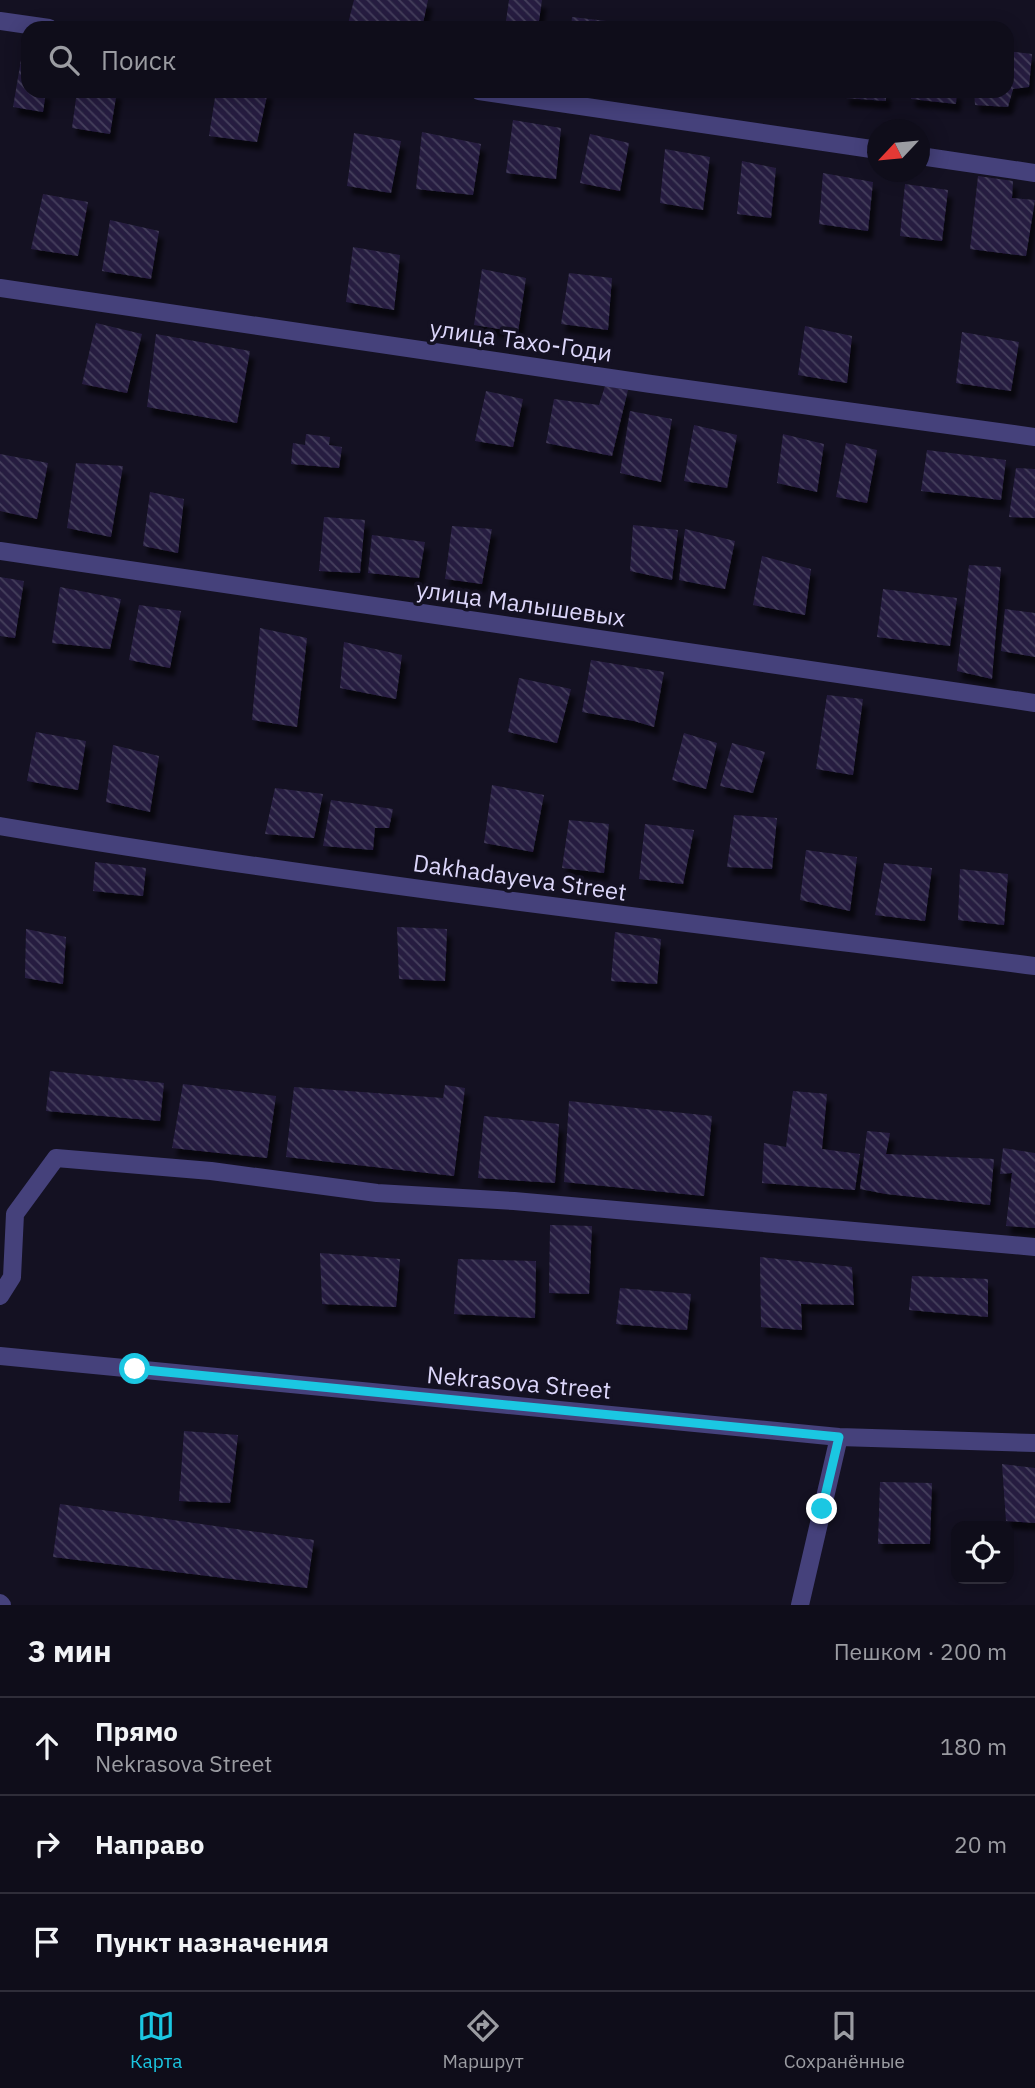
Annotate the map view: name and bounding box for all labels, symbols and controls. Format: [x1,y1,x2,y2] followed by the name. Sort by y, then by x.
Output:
[21,21,1014,98] search box
[45,41,83,79] icon: search
[101,43,176,77] text: Поиск
[867,119,930,182] north arrow
[428,311,614,369] street label: улица Тахо-Годи
[414,572,628,634] street label: улица Малышевых
[411,846,629,908] street label: Dakhadayeva Street
[119,1353,150,1384] route start
[425,1358,613,1406] street label: Nekrasova Street
[806,1493,837,1524] route end
[951,1521,1014,1584] map controls
[951,1521,1014,1584] button: locate
[28,1631,112,1670] text: 3 мин
[834,1636,1007,1666] text: Пешком · 200 m
[95,1714,178,1748] text: Прямо
[28,1727,66,1765] icon: ahead
[940,1731,1007,1761] text: 180 m
[95,1748,272,1778] text: Nekrasova Street
[28,1825,66,1863] icon: right
[95,1827,204,1861] text: Направо
[954,1829,1007,1859] text: 20 m
[28,1923,66,1961] icon: arrive
[95,1925,329,1959] text: Пункт назначения
[130,2007,182,2073] tab: Карта
[442,2007,524,2073] tab: Маршрут
[784,2007,905,2073] tab: Сохранённые

